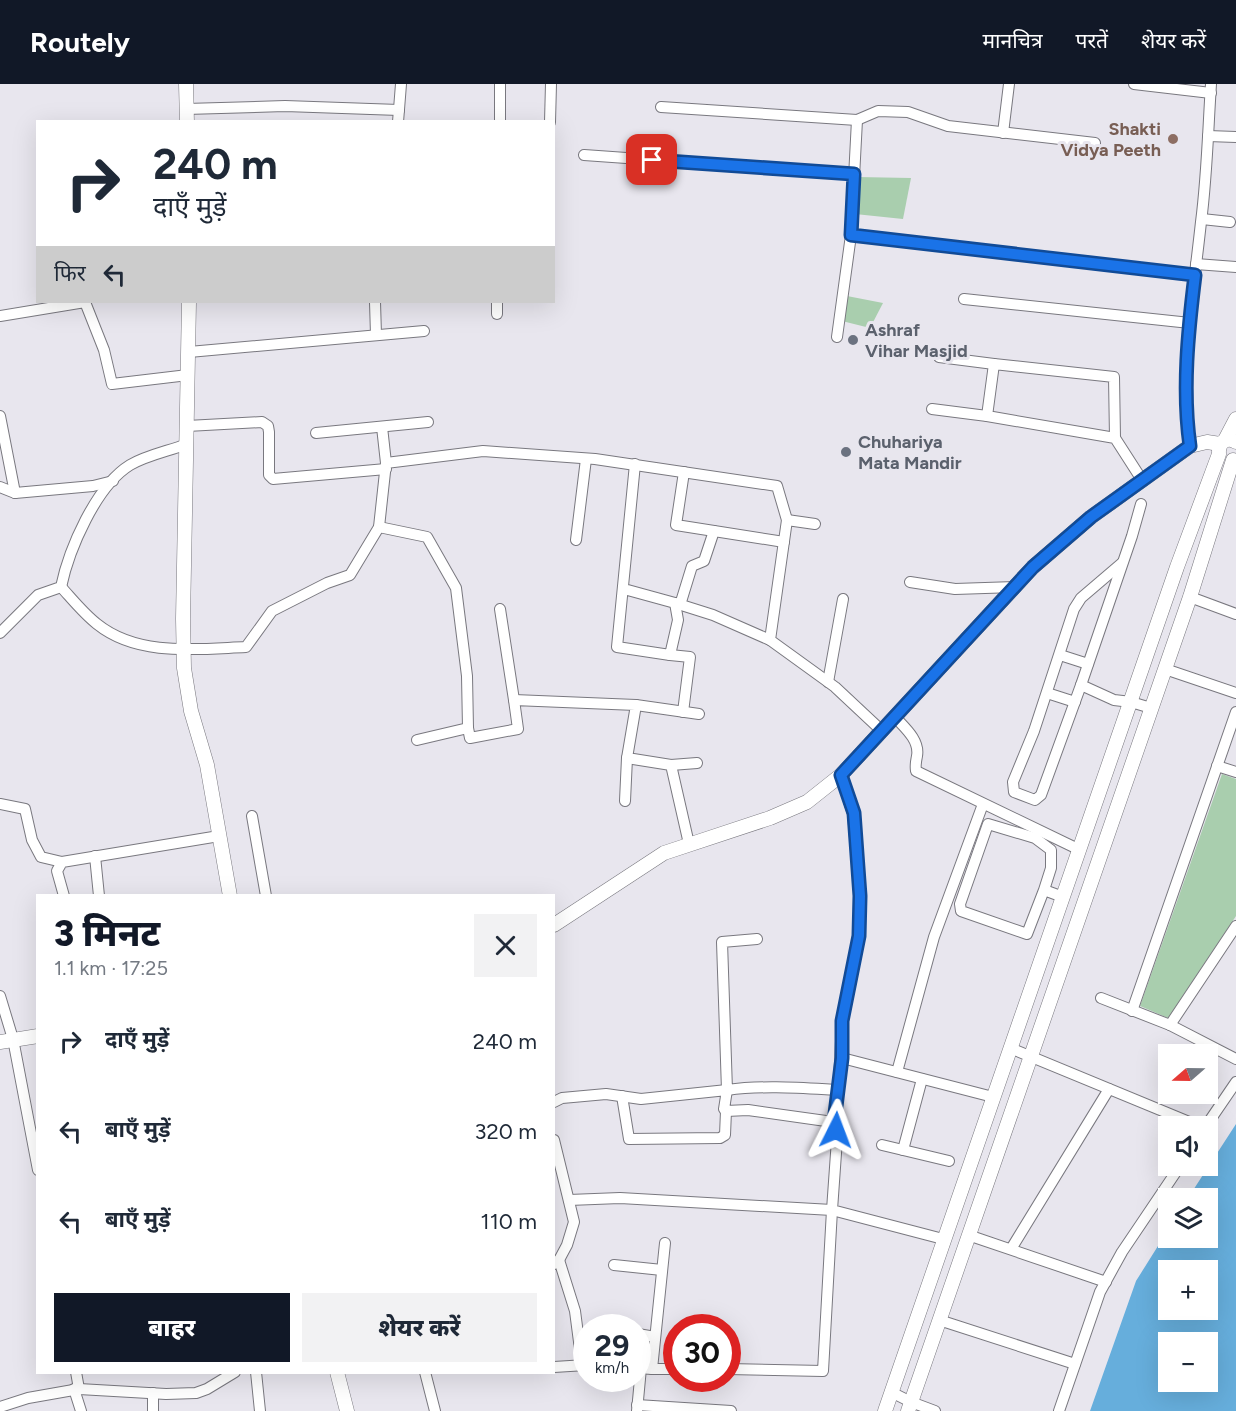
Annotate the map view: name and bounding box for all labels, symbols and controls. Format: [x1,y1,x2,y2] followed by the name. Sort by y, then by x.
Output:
[30,25,130,59] text: Routely
[983,28,1043,53] text: मानचित्र
[1076,28,1108,53] text: परतें
[1141,28,1206,53] text: शेयर करें
[1061,118,1161,161] place label: Shakti Vidya Peeth
[1166,132,1180,146] marker: Shakti Vidya Peeth
[626,134,677,185] pin
[153,139,278,190] text: 240 m
[635,143,668,176] icon: arrive
[54,144,132,222] icon: right
[153,190,227,223] text: दाएँ मुड़ें
[98,258,131,291] icon: left
[54,260,86,287] text: फिर
[865,319,968,362] place label: Ashraf Vihar Masjid
[846,333,860,347] marker: Ashraf Vihar Masjid
[858,431,962,474] place label: Chuhariya Mata Mandir
[839,445,853,459] marker: Chuhariya Mata Mandir
[54,912,160,955] text: 3 मिनट
[474,914,537,977] button: close
[54,956,168,980] text: 1.1 km · 17:25
[54,1025,87,1058] icon: right
[105,1026,169,1053] text: दाएँ मुड़ें
[473,1028,537,1055] text: 240 m
[1158,1044,1218,1104] north arrow
[1158,1044,1218,1392] map controls
[804,1098,868,1162] position arrow
[54,1115,87,1148] icon: left
[105,1116,171,1143] text: बाएँ मुड़ें
[1158,1116,1218,1176] button: sound
[474,1118,537,1145] text: 320 m
[1158,1188,1218,1248] button: layers
[54,1205,87,1238] icon: left
[105,1206,171,1233] text: बाएँ मुड़ें
[481,1208,537,1235] text: 110 m
[1158,1260,1218,1320] button: +
[54,1293,290,1362] button: बाहर
[302,1293,537,1362] button: शेयर करें
[663,1314,741,1392] speed limit sign: 30
[595,1327,629,1364] text: 29
[1158,1332,1218,1392] button: −
[595,1359,629,1377] text: km/h

